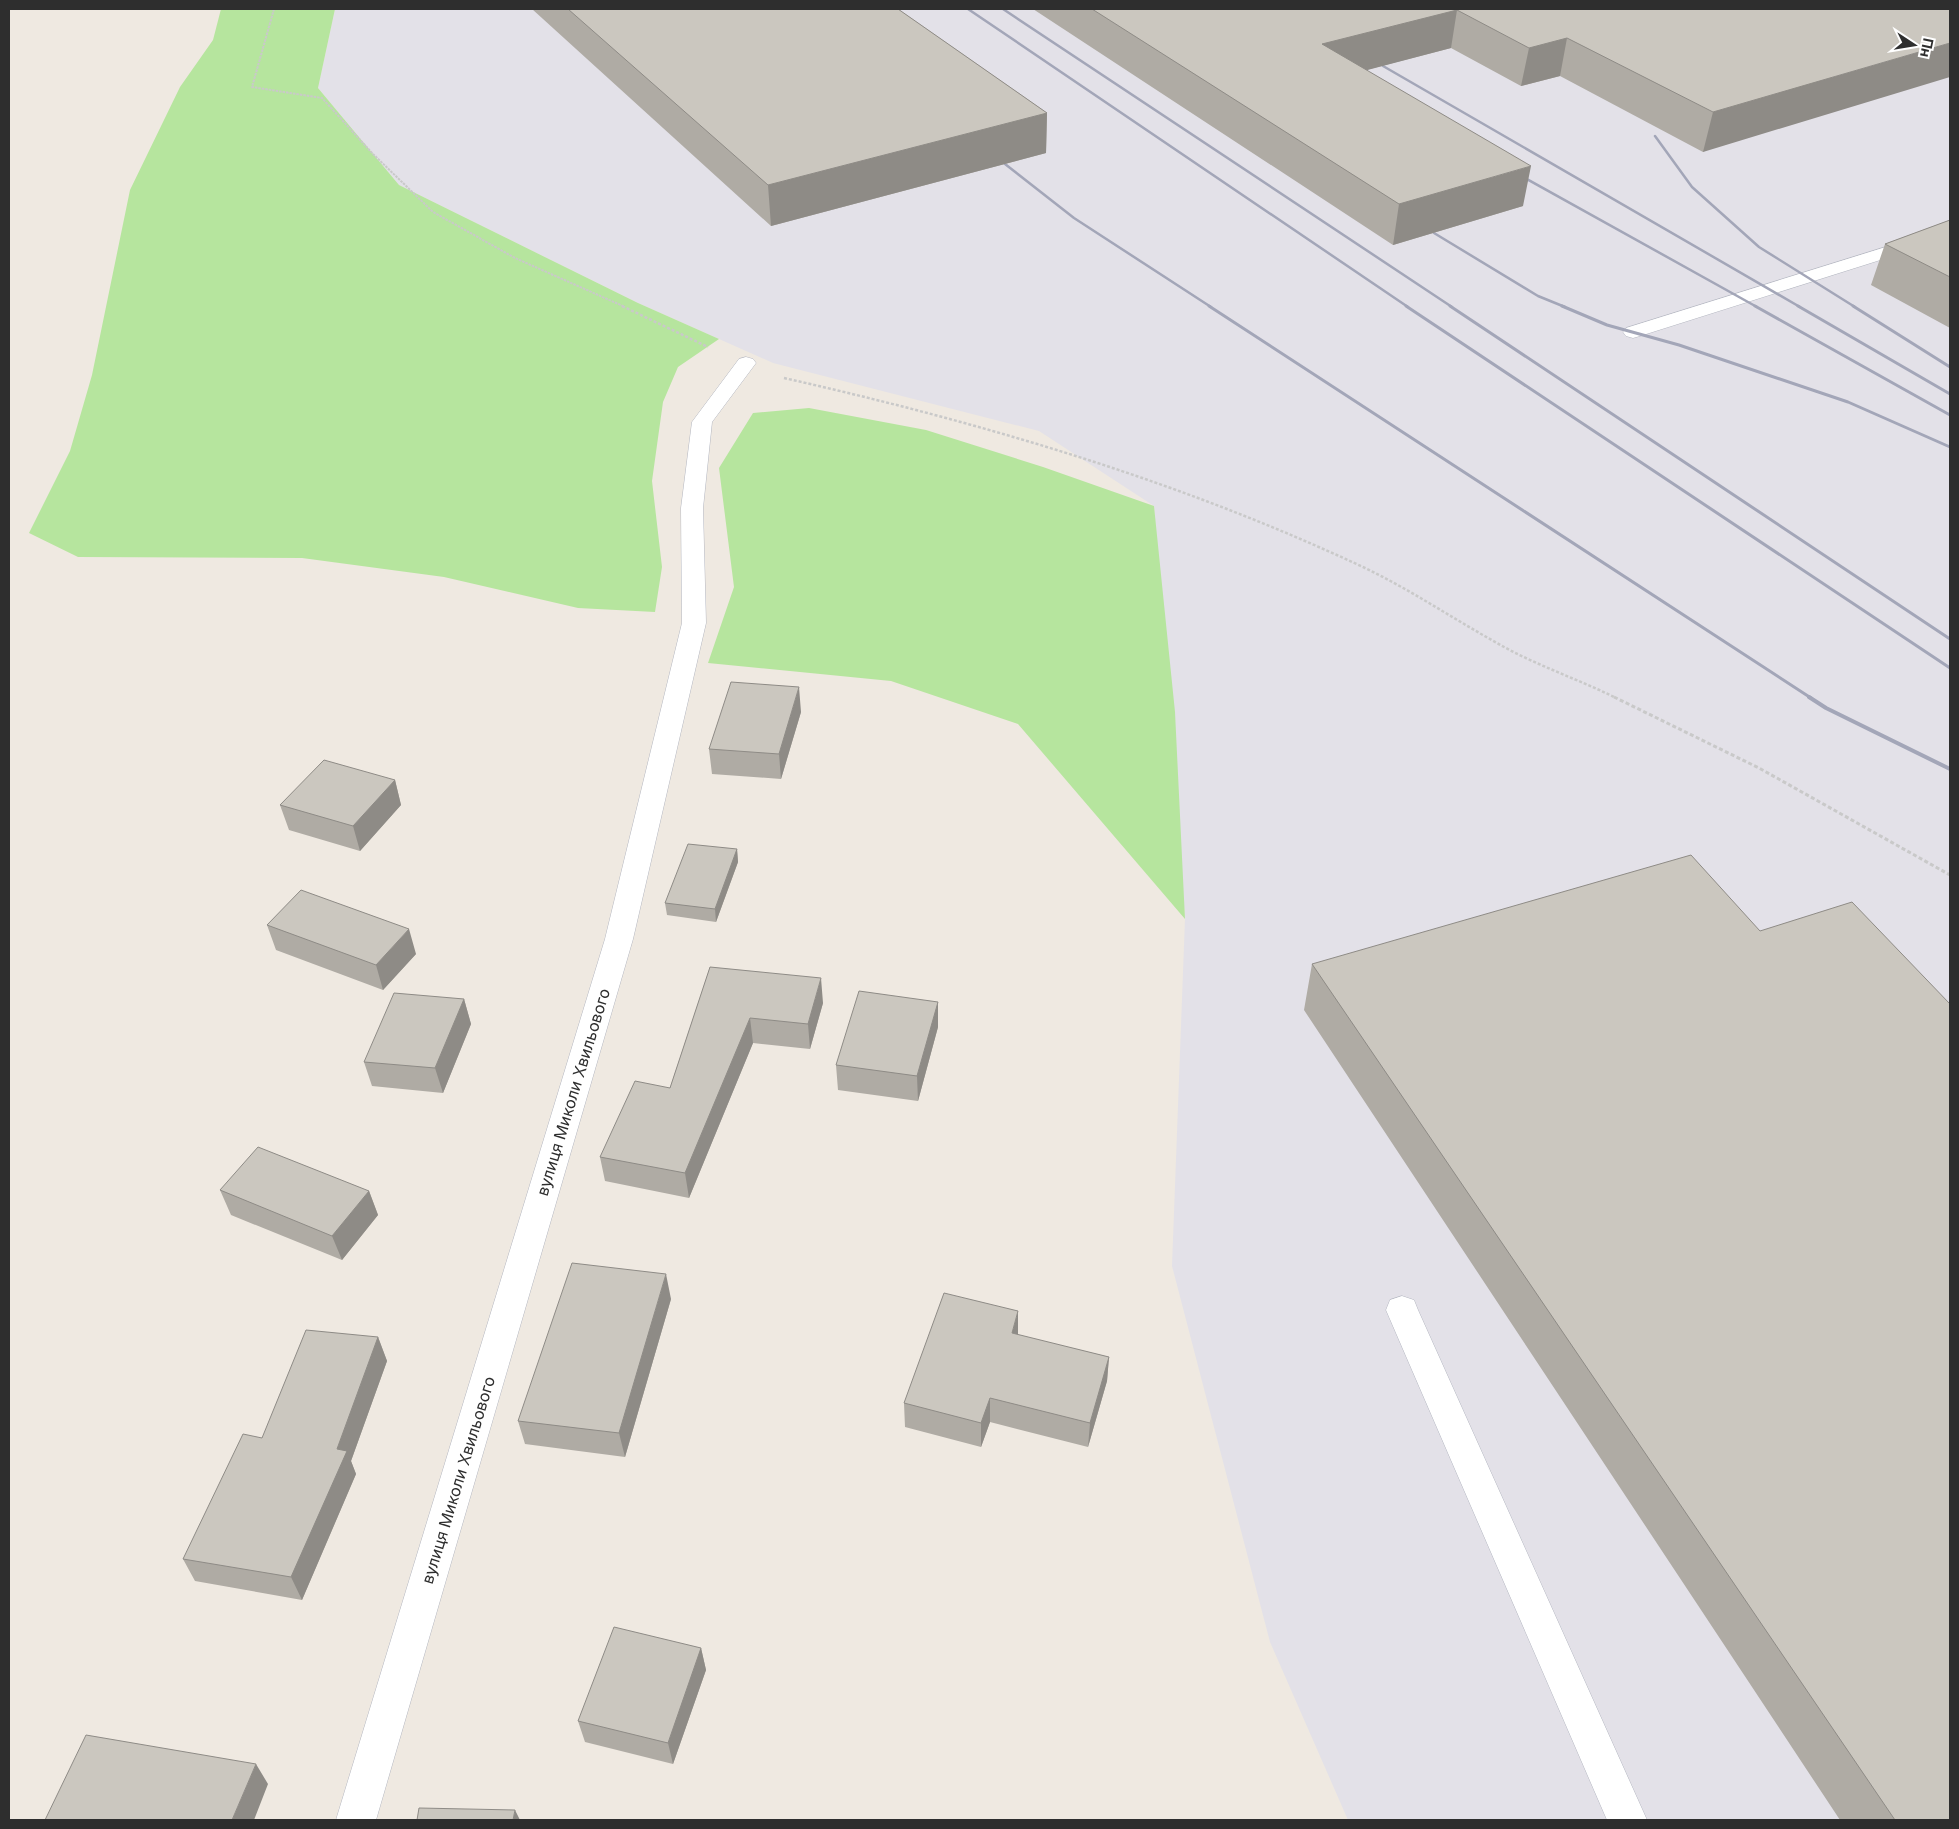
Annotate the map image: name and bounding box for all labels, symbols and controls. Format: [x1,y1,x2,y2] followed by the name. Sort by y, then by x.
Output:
[1889,20,1939,70] north arrow
[1917,37,1938,59] text: Пн
[532,986,614,1198] street label: вулиця Миколи Хвильового
[417,1374,499,1586] street label: вулиця Миколи Хвильового

